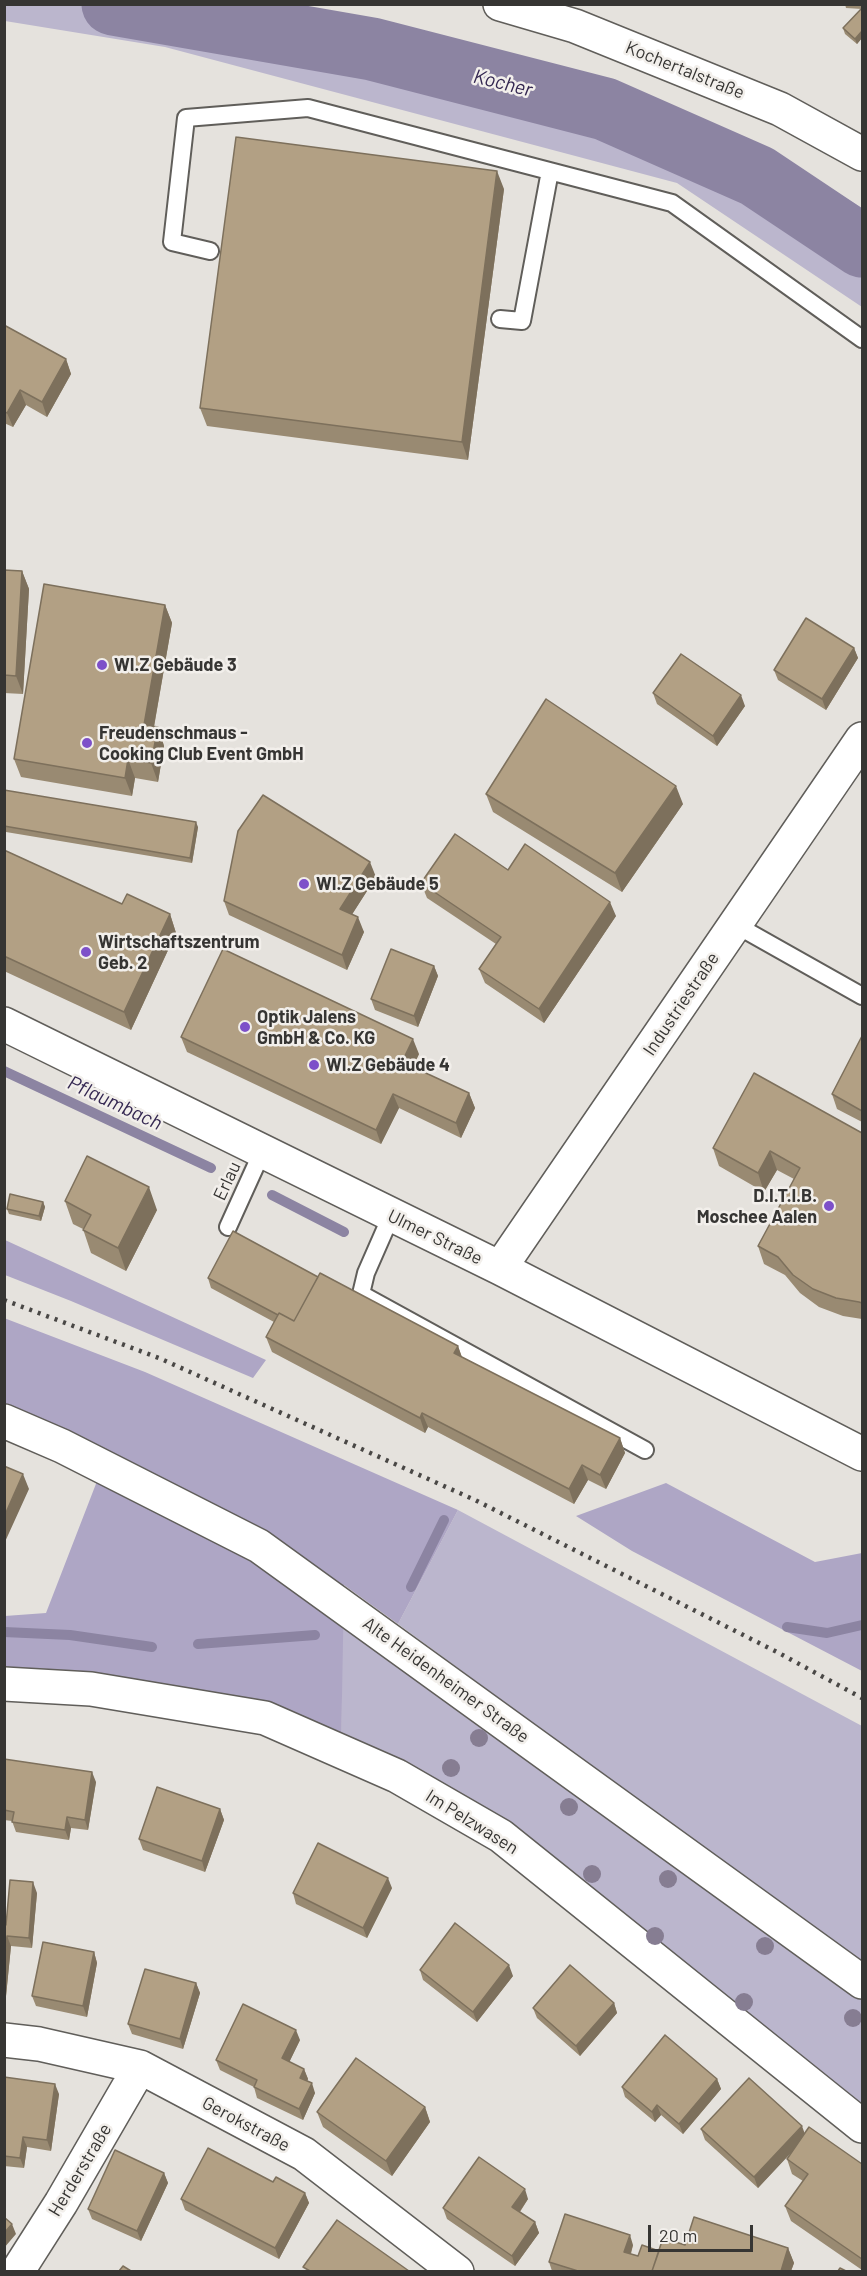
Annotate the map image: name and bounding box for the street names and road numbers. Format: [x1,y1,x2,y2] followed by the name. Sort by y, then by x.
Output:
[622,36,748,104] street label: Kochertalstraße
[638,948,724,1060] street label: Industriestraße
[209,1158,245,1204] street label: Erlau
[384,1205,486,1269] street label: Ulmer Straße
[359,1612,533,1748] street label: Alte Heidenheimer Straße
[422,1785,522,1859] street label: Im Pelzwasen
[198,2092,294,2156] street label: Gerokstraße
[44,2120,116,2220] street label: Herderstraße

